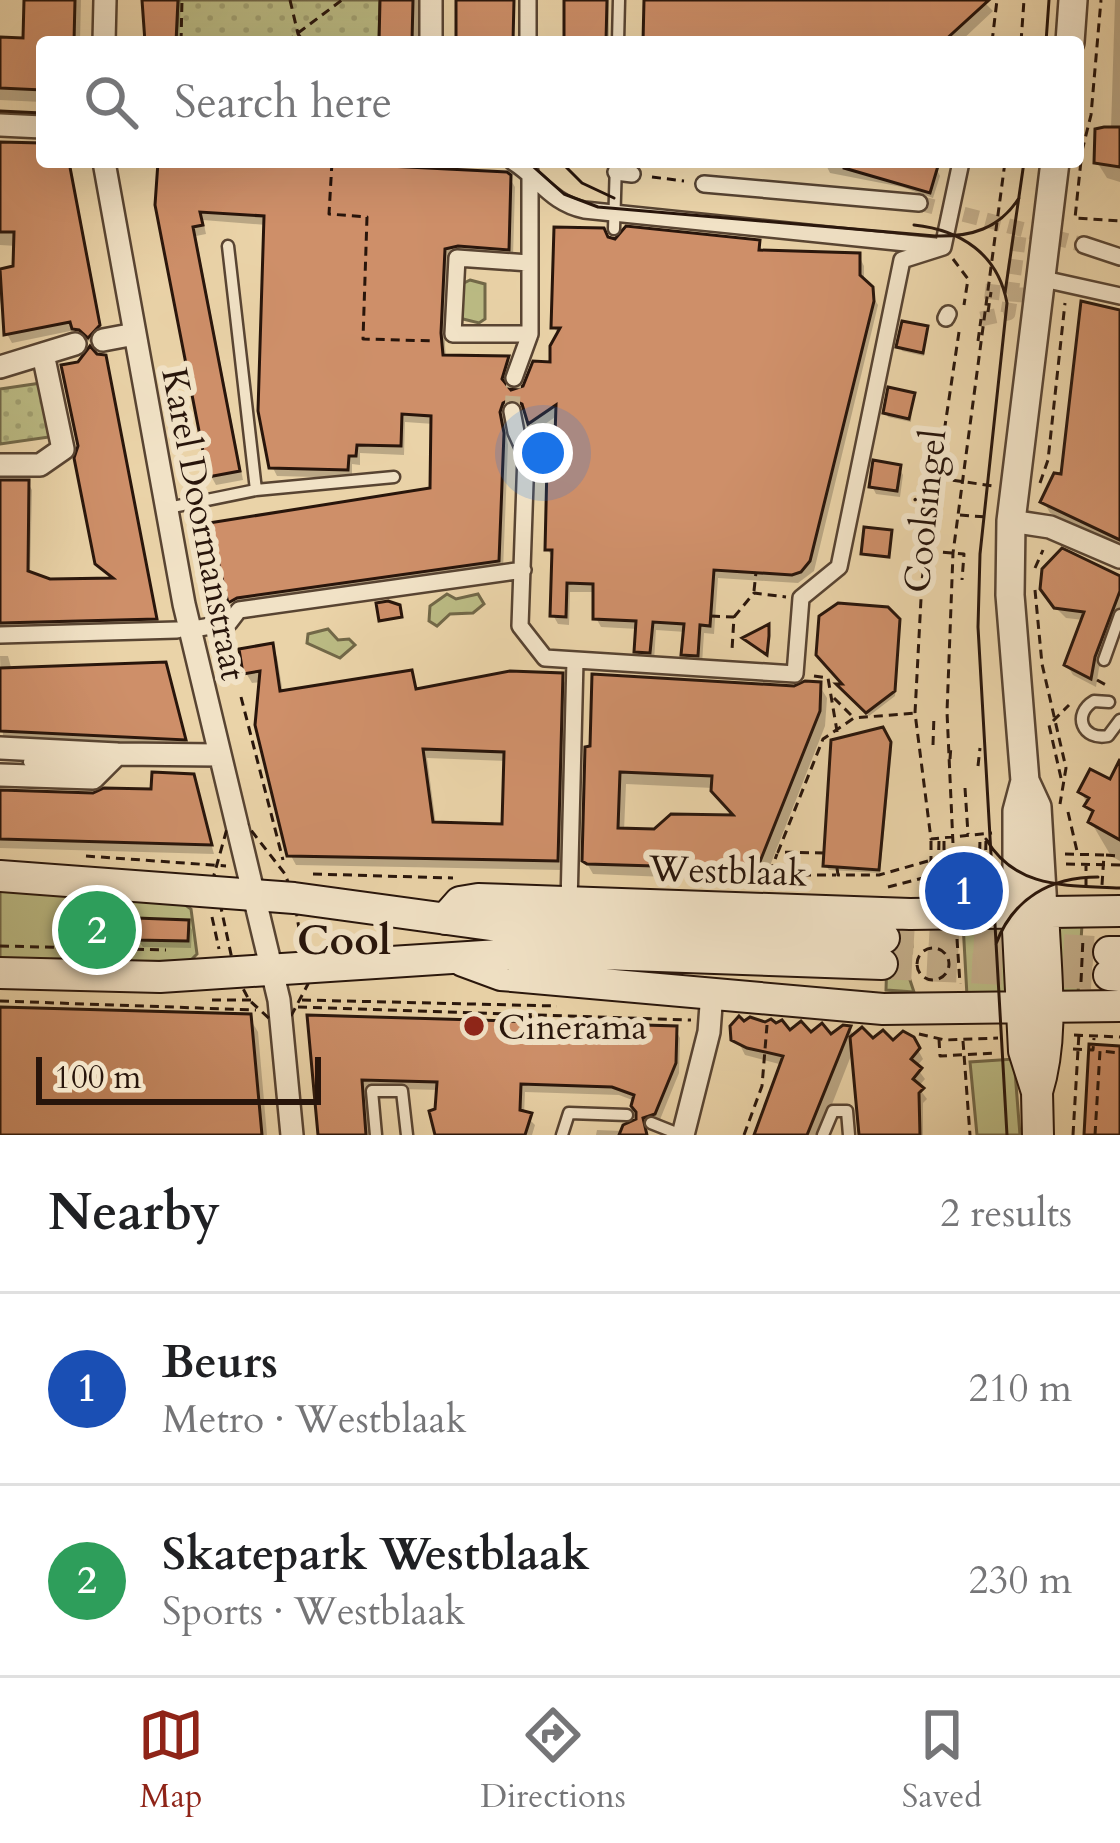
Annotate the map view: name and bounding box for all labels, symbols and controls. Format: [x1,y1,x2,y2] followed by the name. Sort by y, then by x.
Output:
[36,36,1084,168] search box
[78,69,144,135] icon: search
[174,72,392,133] text: Search here
[149,364,258,685] street label: Karel Doormanstraat
[513,423,573,483] your location
[893,427,958,595] street label: Coolsingel
[647,844,809,899] street label: Westblaak
[925,846,1003,936] pin: 1
[58,885,136,975] pin: 2
[297,912,391,969] district label: Cool
[498,1003,648,1052] place label: Cinerama
[461,1013,487,1039] marker: Cinerama
[36,1051,321,1104] scale bar
[54,1055,141,1100] text: 100 m
[48,1178,220,1248] text: Nearby
[940,1187,1072,1240] text: 2 results
[162,1332,278,1393] text: Beurs
[77,1362,97,1415] text: 1
[969,1362,1072,1415] text: 210 m
[162,1393,467,1446] text: Metro · Westblaak
[162,1524,590,1585] text: Skatepark Westblaak
[77,1554,97,1607] text: 2
[969,1554,1072,1607] text: 230 m
[162,1585,465,1638] text: Sports · Westblaak
[138,1702,204,1819] tab: Map
[480,1702,626,1819] tab: Directions
[902,1702,982,1819] tab: Saved

